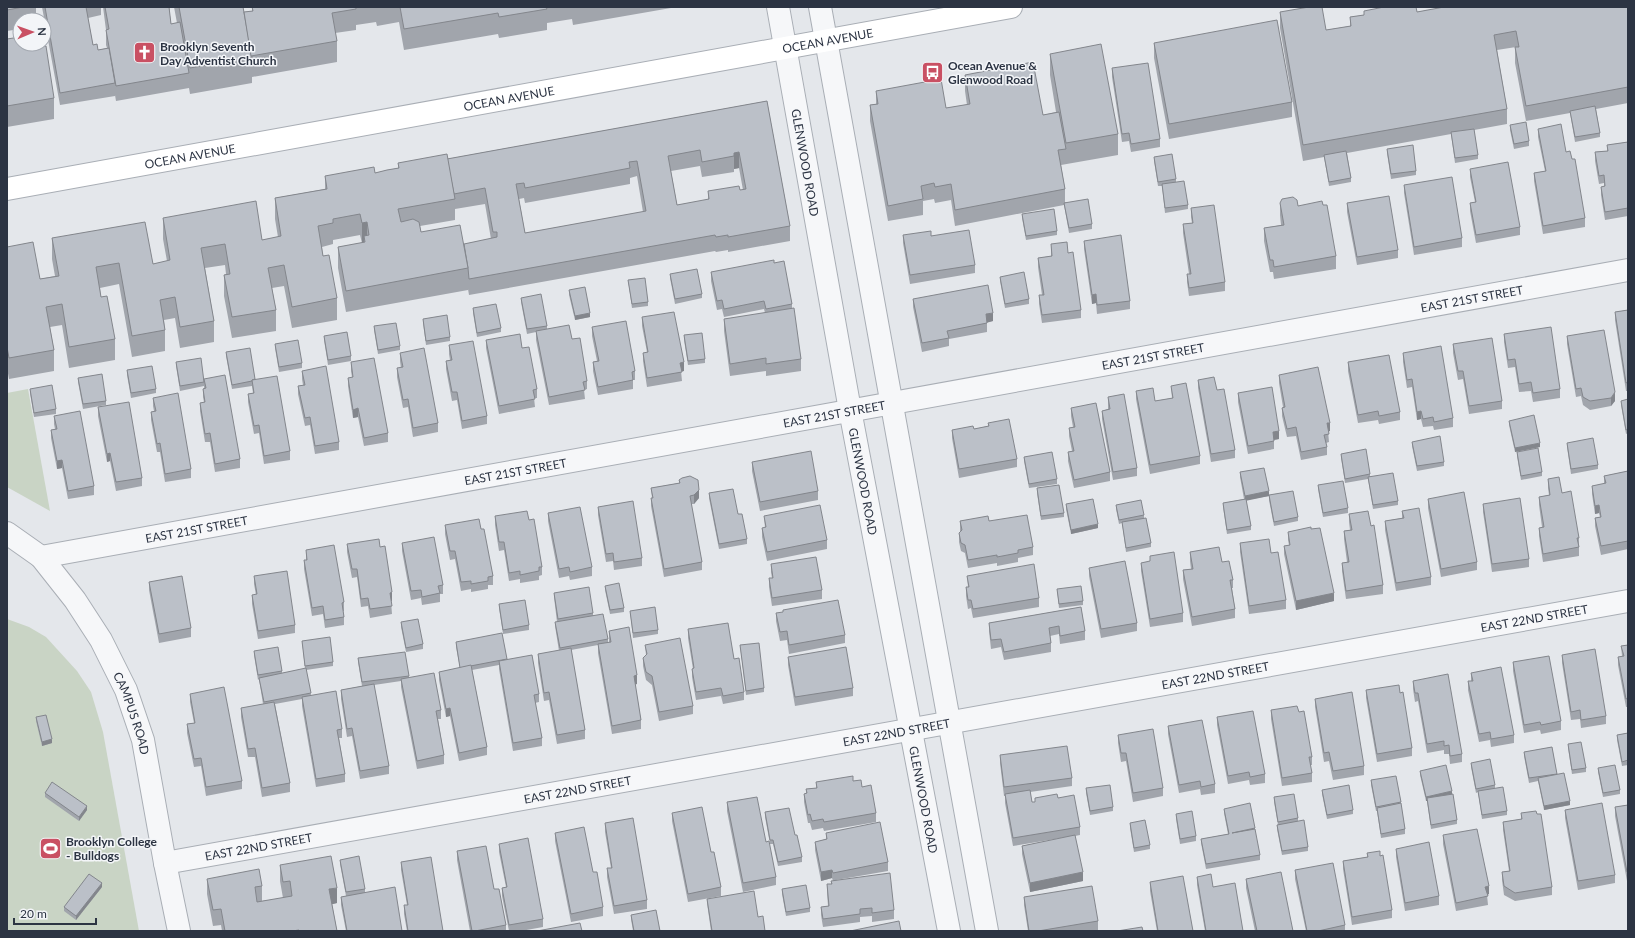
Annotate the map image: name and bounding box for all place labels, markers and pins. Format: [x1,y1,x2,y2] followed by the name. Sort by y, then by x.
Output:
[160,39,277,68] place label: Brooklyn Seventh Day Adventist Church
[132,40,158,66] church icon: Brooklyn Seventh Day Adventist Church
[948,58,1037,87] place label: Ocean Avenue & Glenwood Road
[919,59,945,85] bus stop icon: Ocean Avenue & Glenwood Road
[66,834,158,863] place label: Brooklyn College - Bulldogs
[38,835,64,861] sports icon: Brooklyn College - Bulldogs

